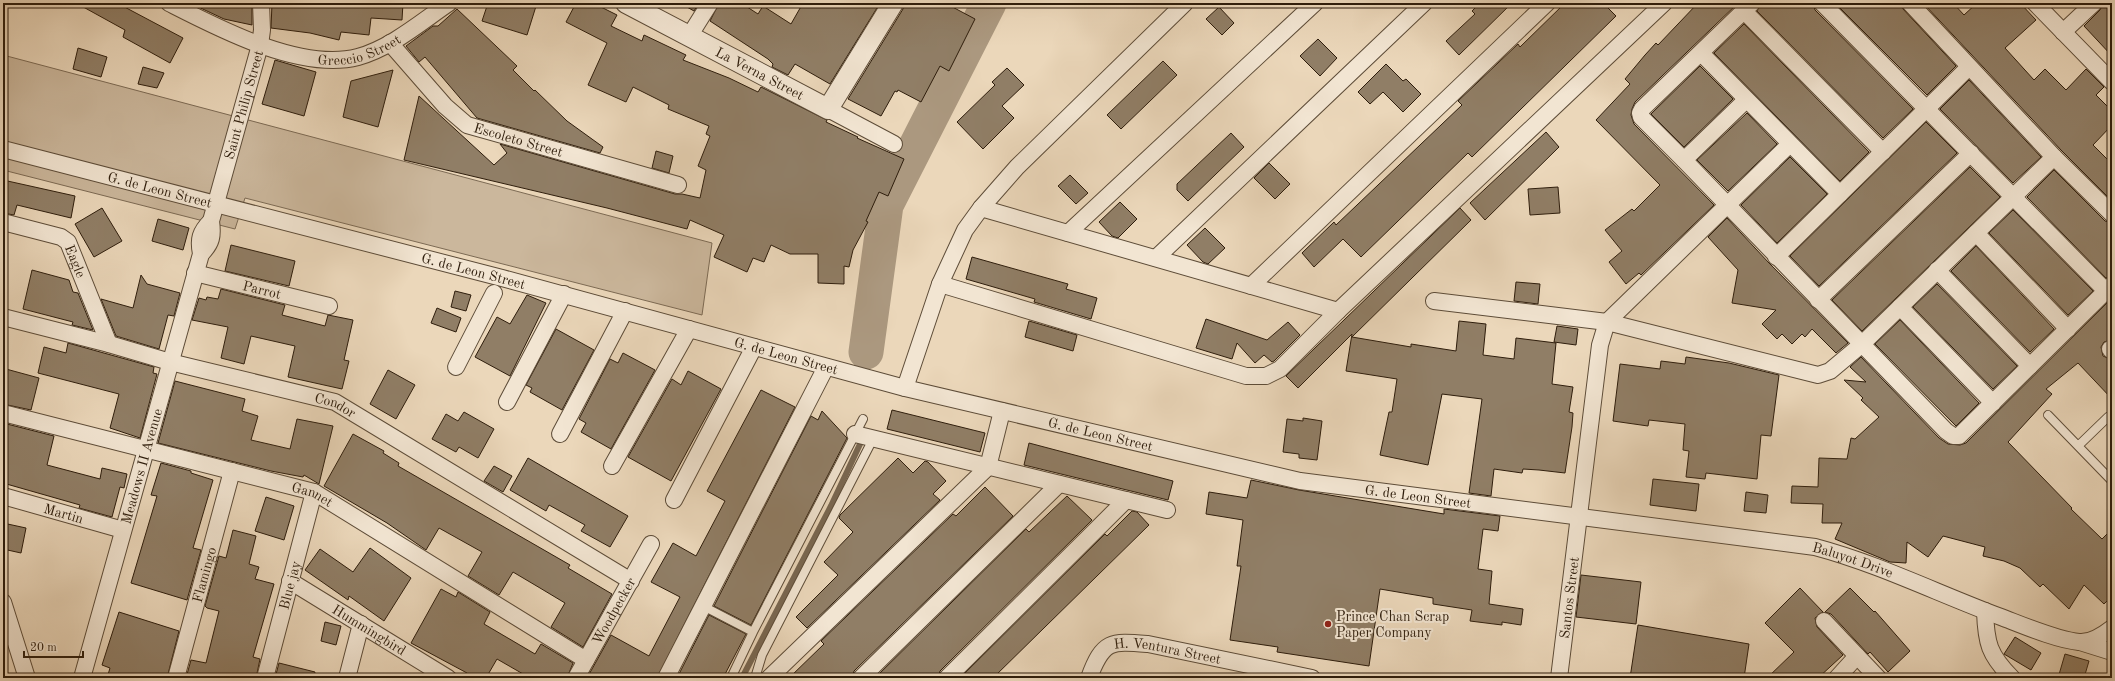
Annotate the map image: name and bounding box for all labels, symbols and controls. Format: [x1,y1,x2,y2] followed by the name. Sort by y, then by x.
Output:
[317,33,404,68] street label: Greccio Street
[713,45,806,103] street label: La Verna Street
[223,49,266,161] street label: Saint Philip Street
[472,121,564,160] street label: Escoleto Street
[106,170,213,211] street label: G. de Leon Street
[62,243,88,280] street label: Eagle
[420,251,527,292] street label: G. de Leon Street
[241,279,283,302] street label: Parrot
[732,336,840,377] street label: G. de Leon Street
[313,391,358,421] street label: Condor
[120,407,165,526] street label: Meadows II Avenue
[1047,416,1154,454] street label: G. de Leon Street
[290,481,335,510] street label: Gannet
[1364,483,1472,511] street label: G. de Leon Street
[42,502,85,527] street label: Martin
[1811,541,1895,581] street label: Baluyot Drive
[191,546,219,604] street label: Flamingo
[1558,556,1582,639] street label: Santos Street
[277,559,304,611] street label: Blue jay
[590,575,639,647] street label: Woodpecker
[329,603,408,658] street label: Hummingbird
[1336,610,1449,640] place label: Prince Chan Scrap Paper Company
[1323,619,1333,629] marker: Prince Chan Scrap Paper Company
[24,633,83,659] scale bar
[1113,636,1222,667] street label: H. Ventura Street
[30,642,57,654] text: 20 m

